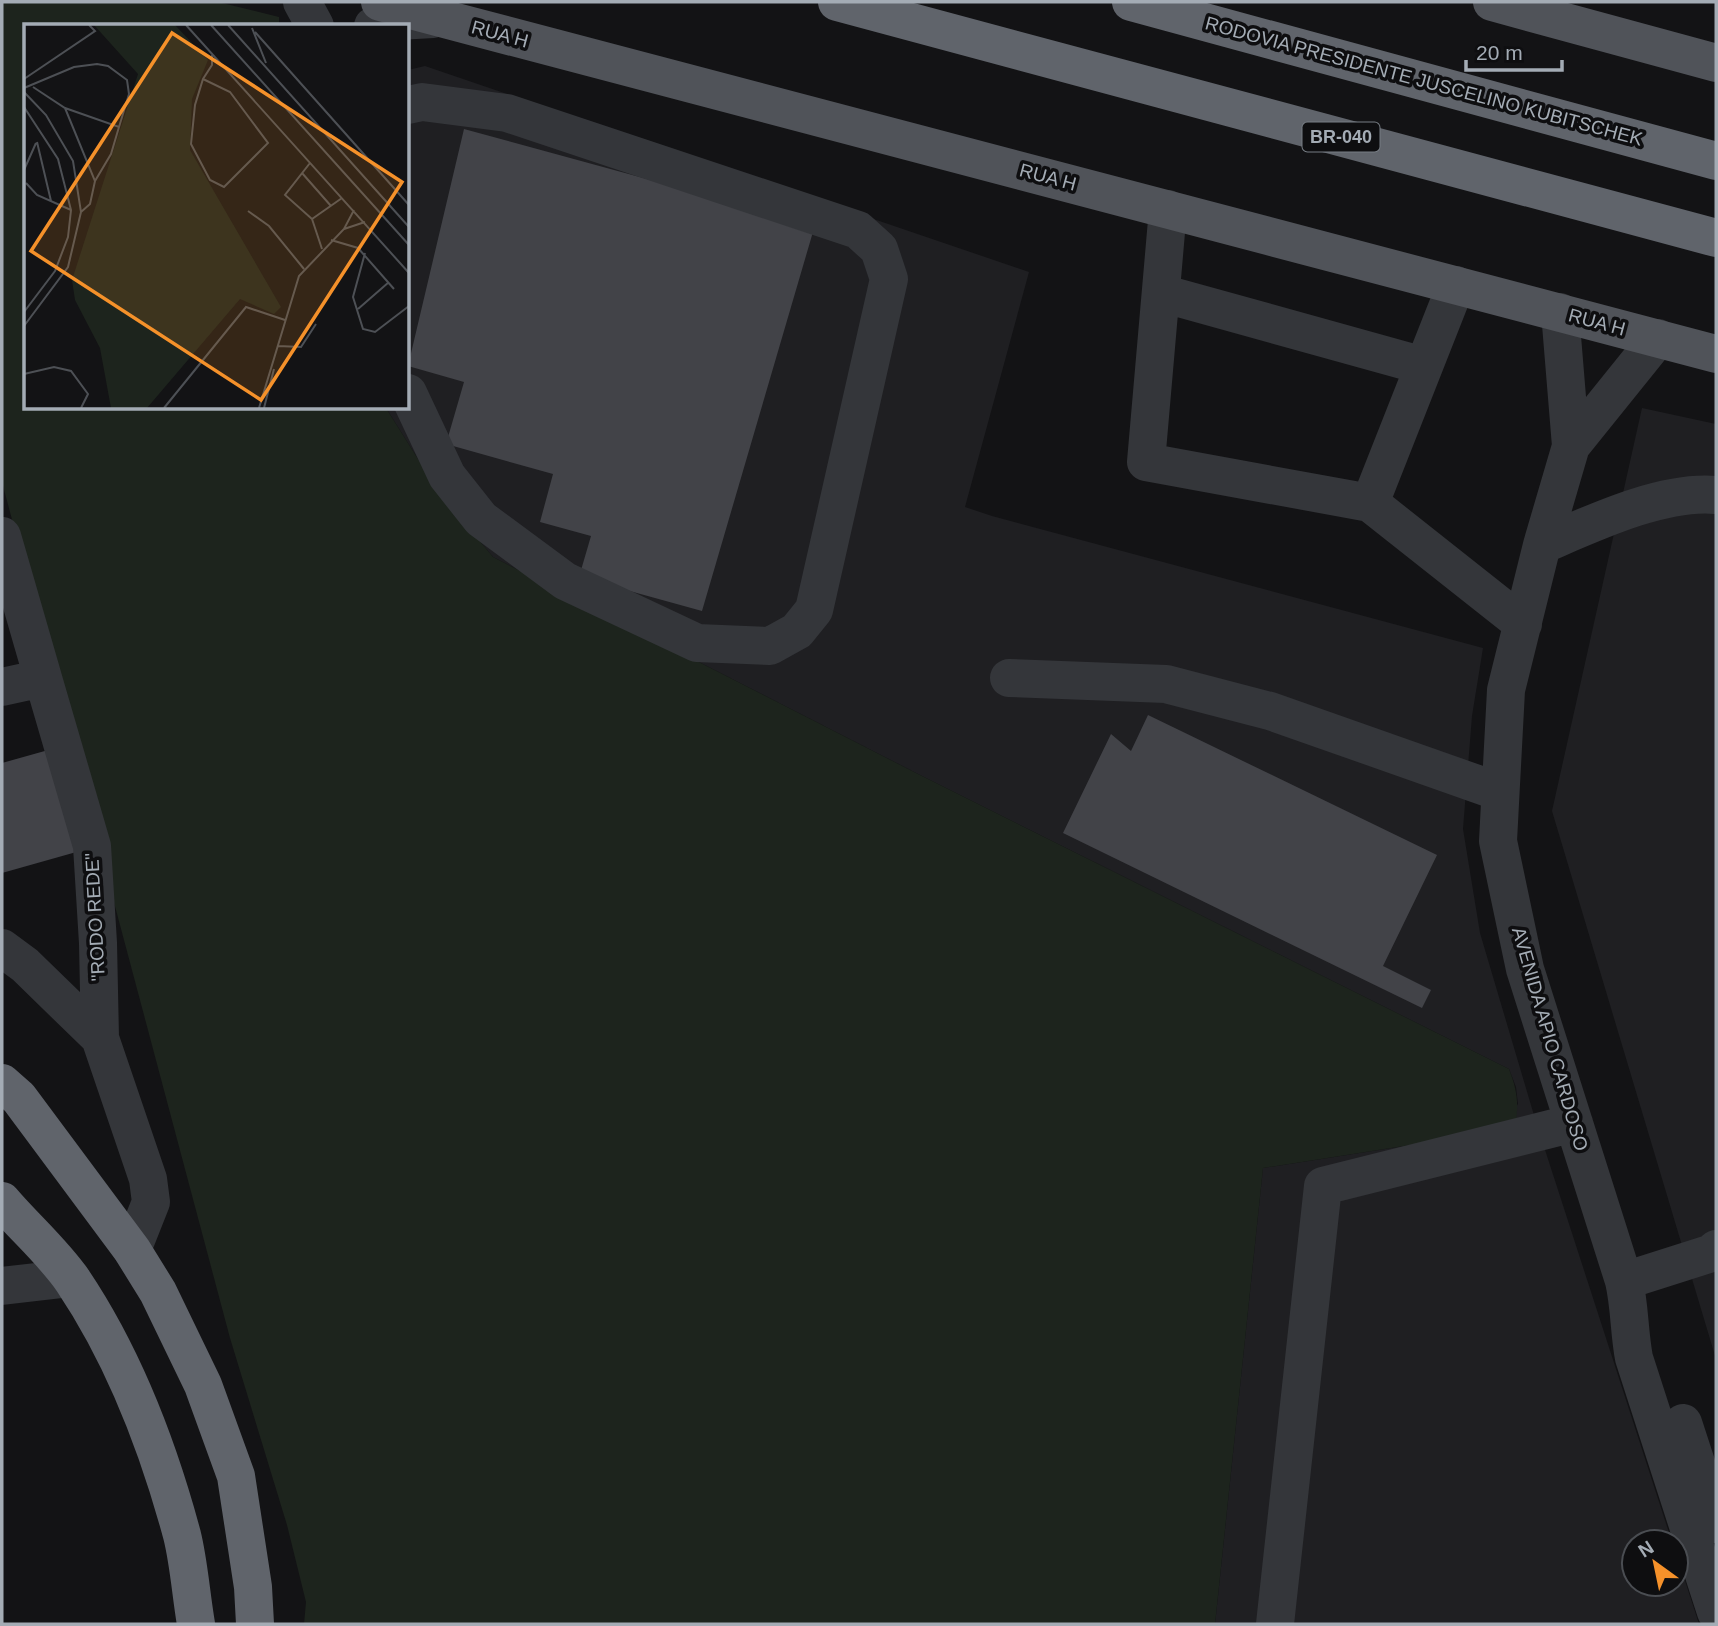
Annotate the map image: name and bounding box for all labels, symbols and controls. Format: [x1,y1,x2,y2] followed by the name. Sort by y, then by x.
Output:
[1203,12,1645,150] street label: RODOVIA PRESIDENTE JUSCELINO KUBITSCHEK
[469,16,531,52] street label: RUA H
[24,24,410,410] inset map
[1466,28,1562,72] scale bar
[1476,41,1523,64] text: 20 m
[1302,122,1380,152] road number: BR-040
[1017,159,1079,195] street label: RUA H
[1566,304,1628,340] street label: RUA H
[81,852,109,982] street label: "RODO REDE"
[1508,925,1592,1153] street label: AVENIDA APIO CARDOSO
[1620,1528,1690,1598] north arrow
[1635,1537,1657,1562] text: N

